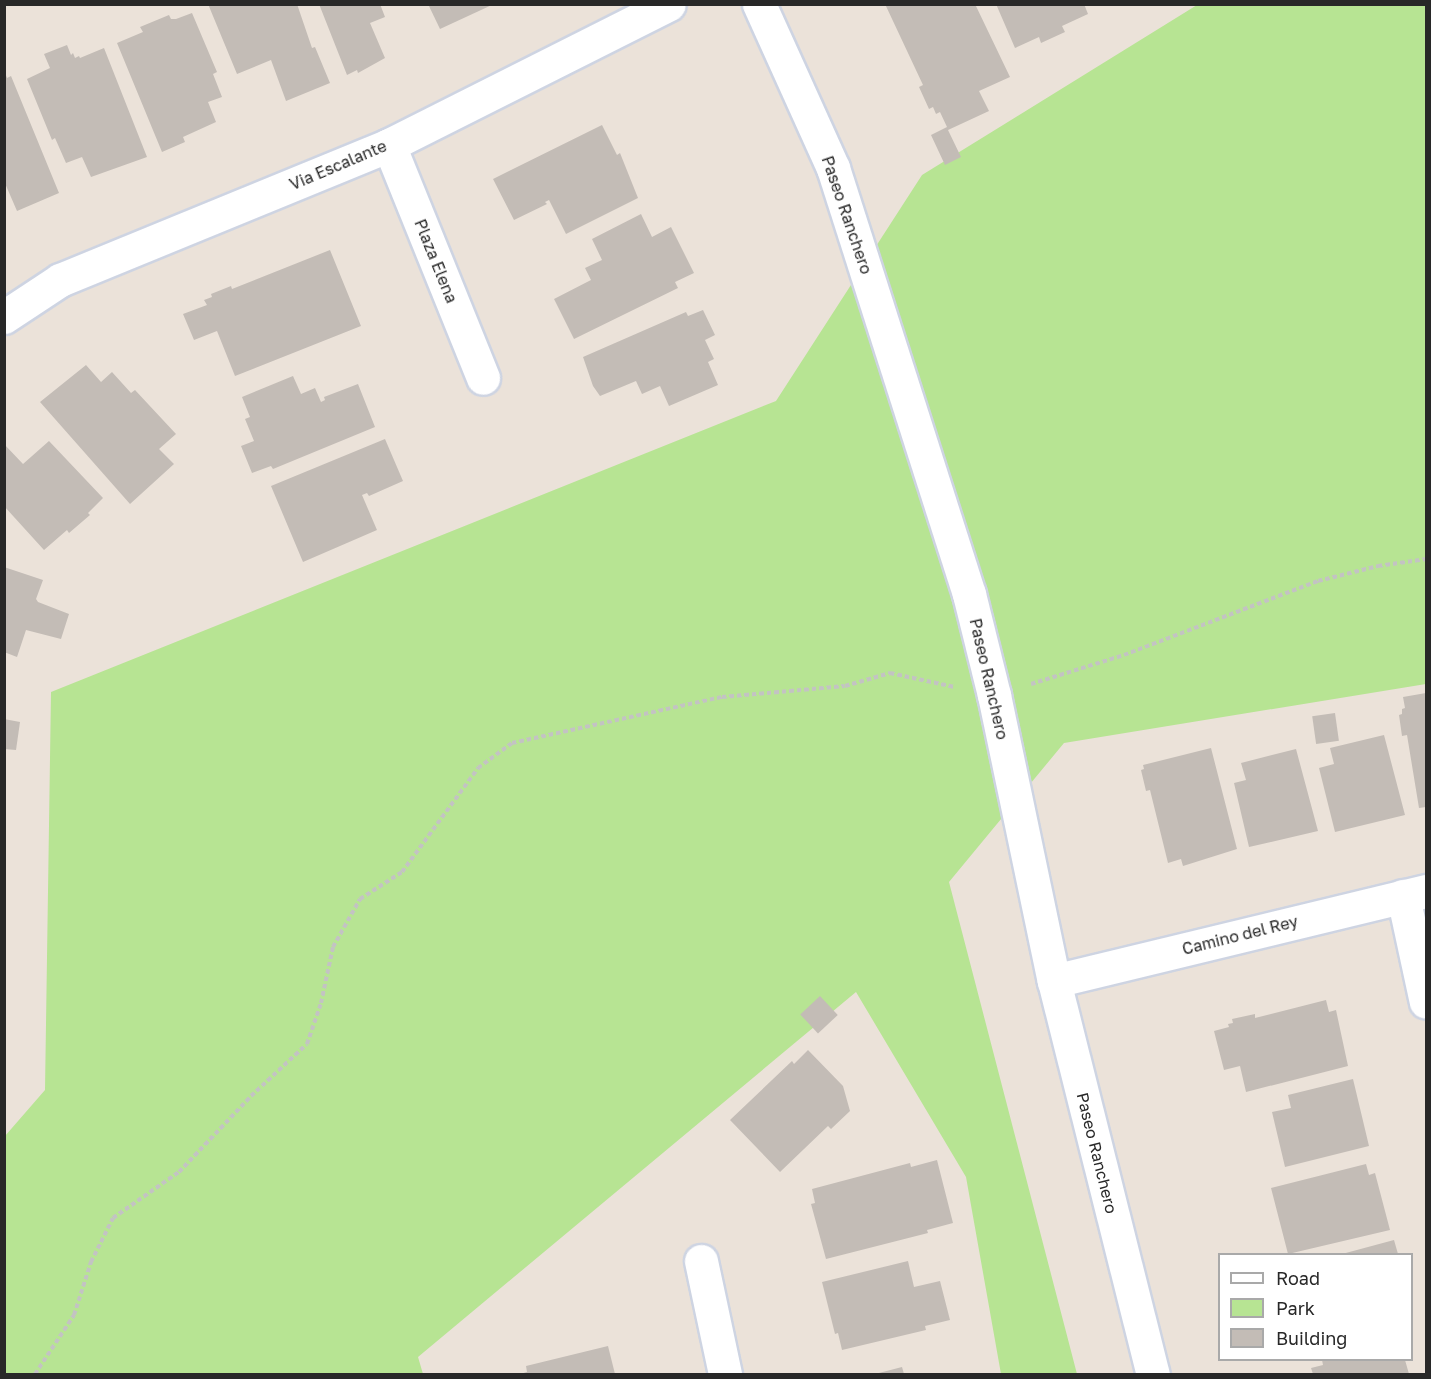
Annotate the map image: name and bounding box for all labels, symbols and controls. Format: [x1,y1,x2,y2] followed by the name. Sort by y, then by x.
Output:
[287,136,389,194] street label: Via Escalante
[818,153,876,277] street label: Paseo Ranchero
[410,216,462,306] street label: Plaza Elena
[966,617,1012,741] street label: Paseo Ranchero
[1180,911,1300,959] street label: Camino del Rey
[1073,1091,1121,1215] street label: Paseo Ranchero
[1218,1253,1413,1361] legend
[1276,1267,1320,1289] text: Road
[1276,1297,1315,1319] text: Park
[1276,1327,1347,1349] text: Building

